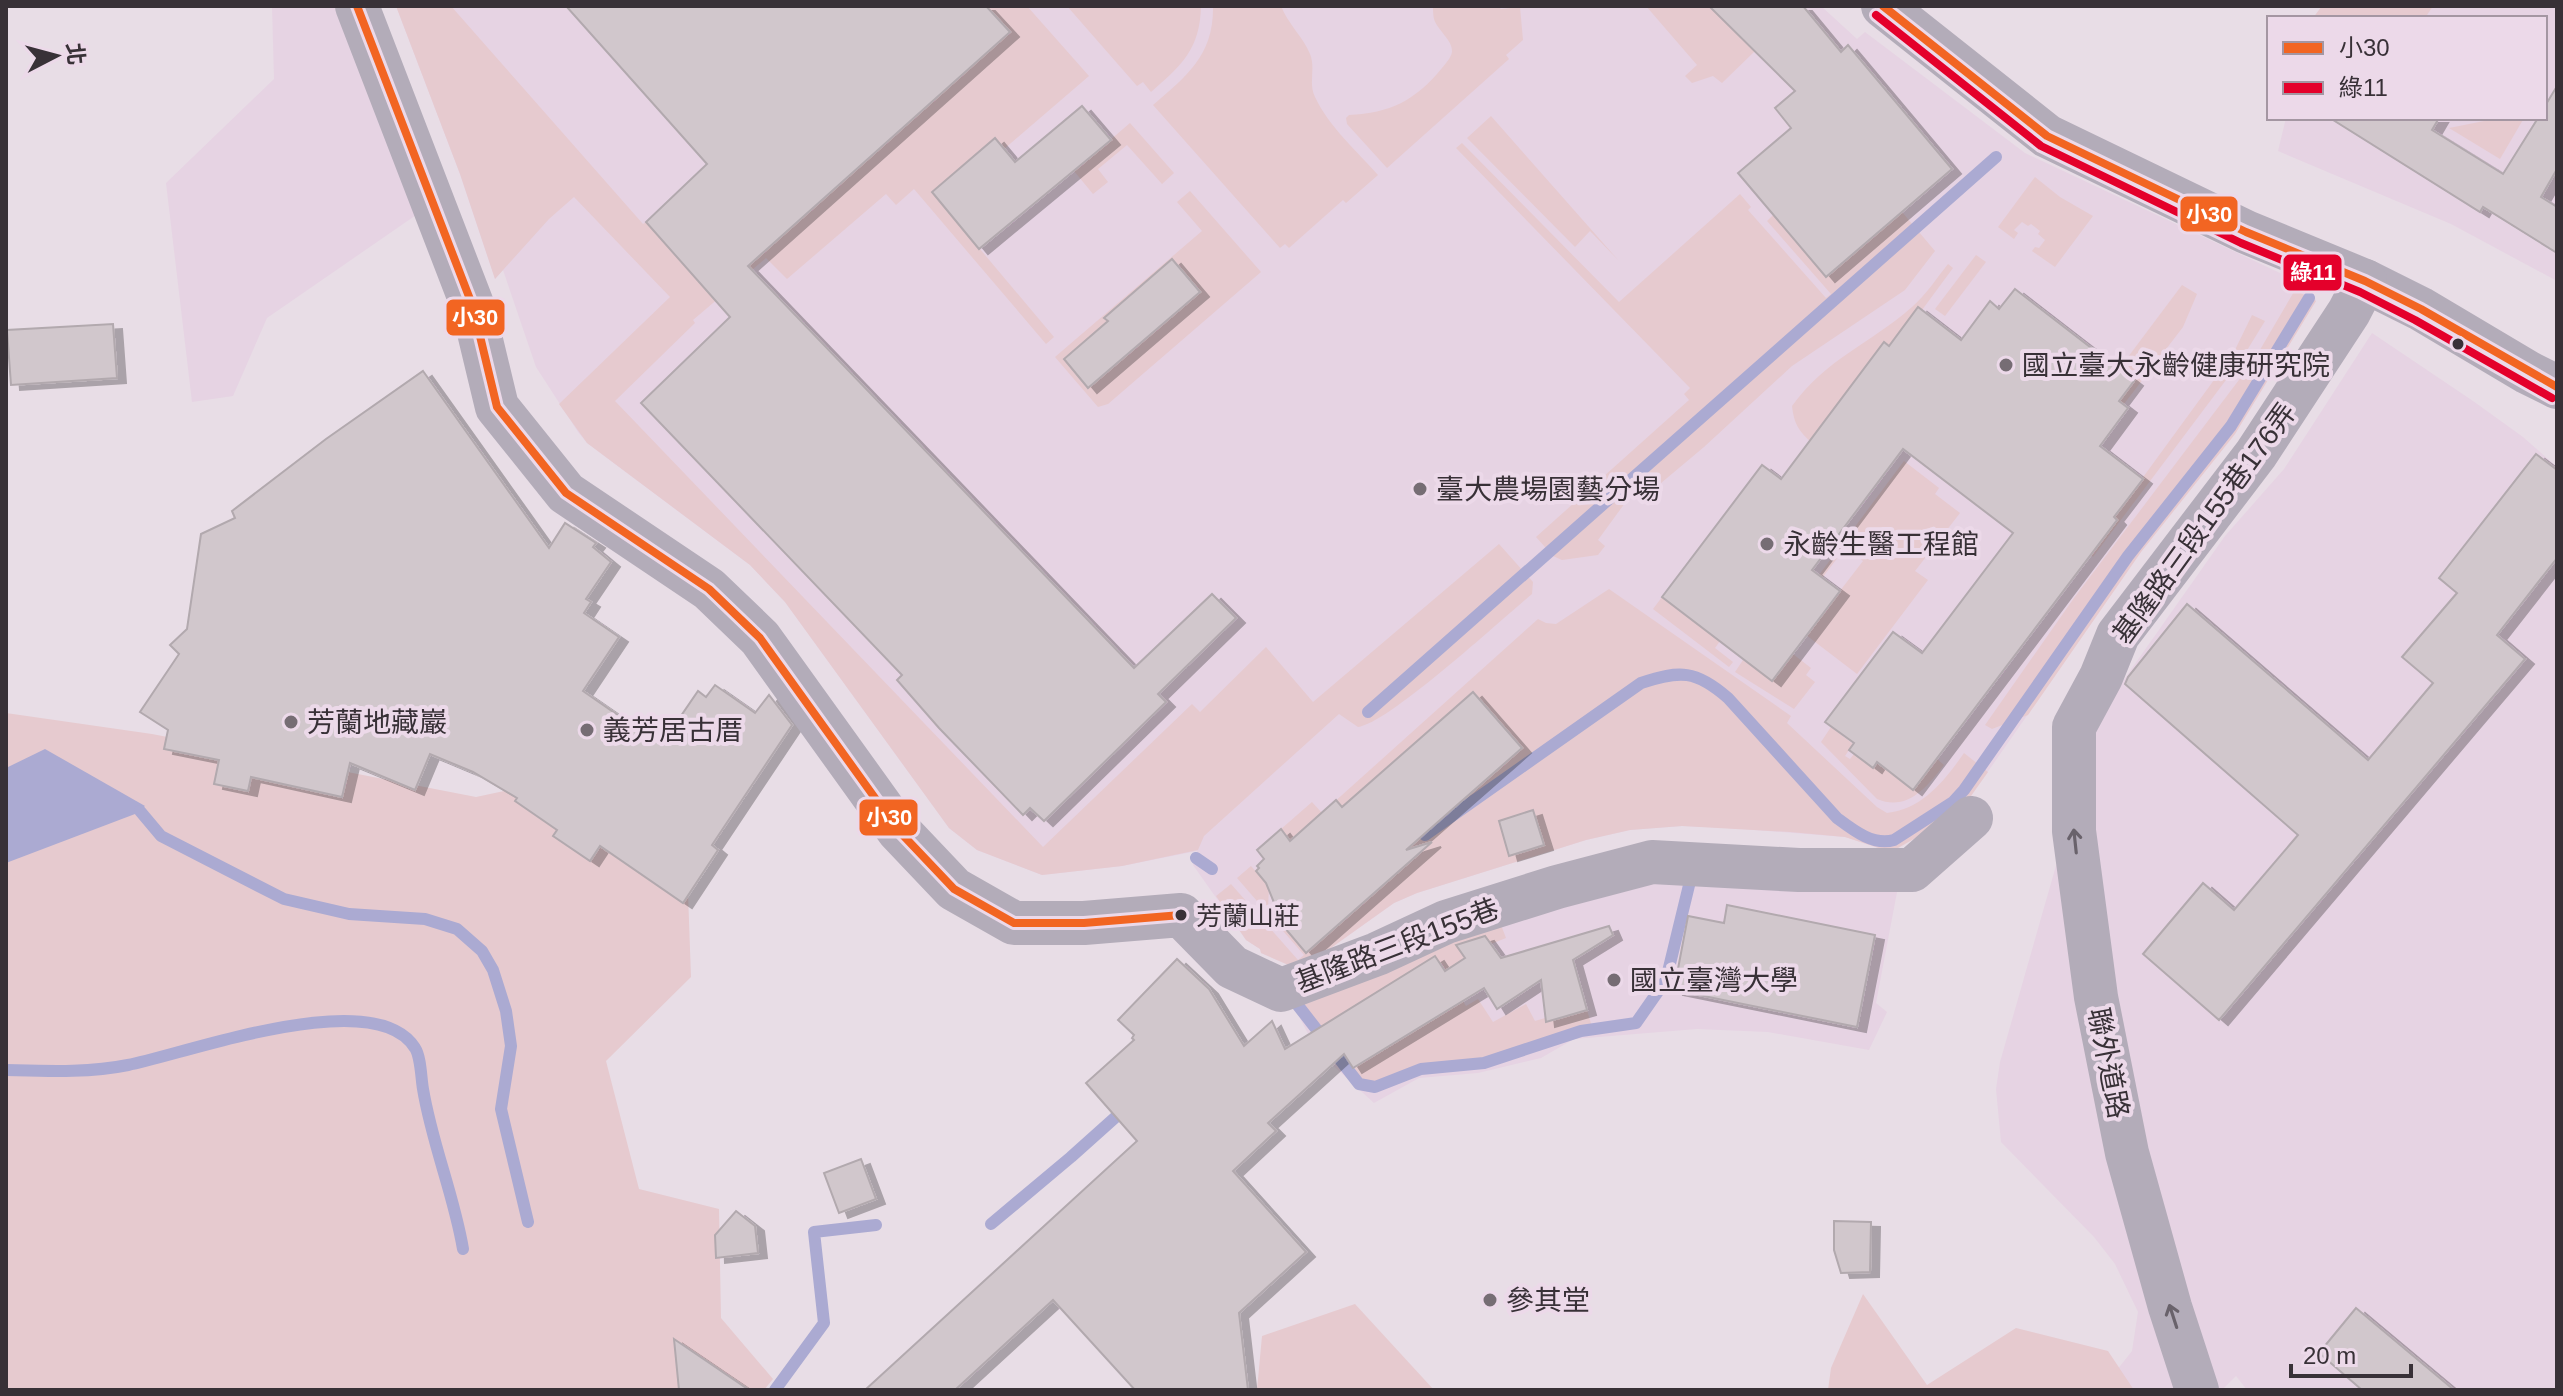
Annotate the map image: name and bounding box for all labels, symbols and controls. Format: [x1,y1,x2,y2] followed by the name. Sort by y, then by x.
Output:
[16,16,96,96] north arrow
[2267,16,2547,120] legend
[2339,34,2390,61] text: 小30
[62,42,89,66] text: 北
[2339,74,2388,101] text: 綠11
[2179,195,2239,233] line badge: 小30
[2186,202,2232,227] text: 小30
[2282,253,2343,292] line badge: 綠11
[2290,260,2336,285] text: 綠11
[445,298,506,337] line badge: 小30
[452,305,498,330] text: 小30
[2450,336,2466,352] unlabelled marker
[2022,350,2330,381] place label: 國立臺大永齡健康研究院
[1997,356,2015,374] marker: 國立臺大永齡健康研究院
[2107,397,2302,649] street label: 基隆路三段155巷176弄
[1436,474,1660,505] place label: 臺大農場園藝分場
[1411,480,1429,498] marker: 臺大農場園藝分場
[1783,529,1979,560] place label: 永齡生醫工程館
[1758,535,1776,553] marker: 永齡生醫工程館
[307,707,447,738] place label: 芳蘭地藏巖
[282,713,300,731] marker: 芳蘭地藏巖
[603,715,743,746] place label: 義芳居古厝
[578,721,596,739] marker: 義芳居古厝
[858,798,919,837] line badge: 小30
[866,805,912,830] text: 小30
[2068,828,2083,855] one-way arrow
[1291,893,1503,998] street label: 基隆路三段155巷
[1196,901,1300,931] place label: 芳蘭山莊
[1173,907,1189,923] marker: 芳蘭山莊
[1630,965,1798,996] place label: 國立臺灣大學
[1605,971,1623,989] marker: 國立臺灣大學
[2083,1005,2134,1121] street label: 聯外道路
[1506,1285,1590,1316] place label: 參其堂
[1481,1291,1499,1309] marker: 參其堂
[2164,1304,2179,1329] one-way arrow
[2291,1328,2411,1378] scale bar
[2303,1342,2356,1369] text: 20 m

